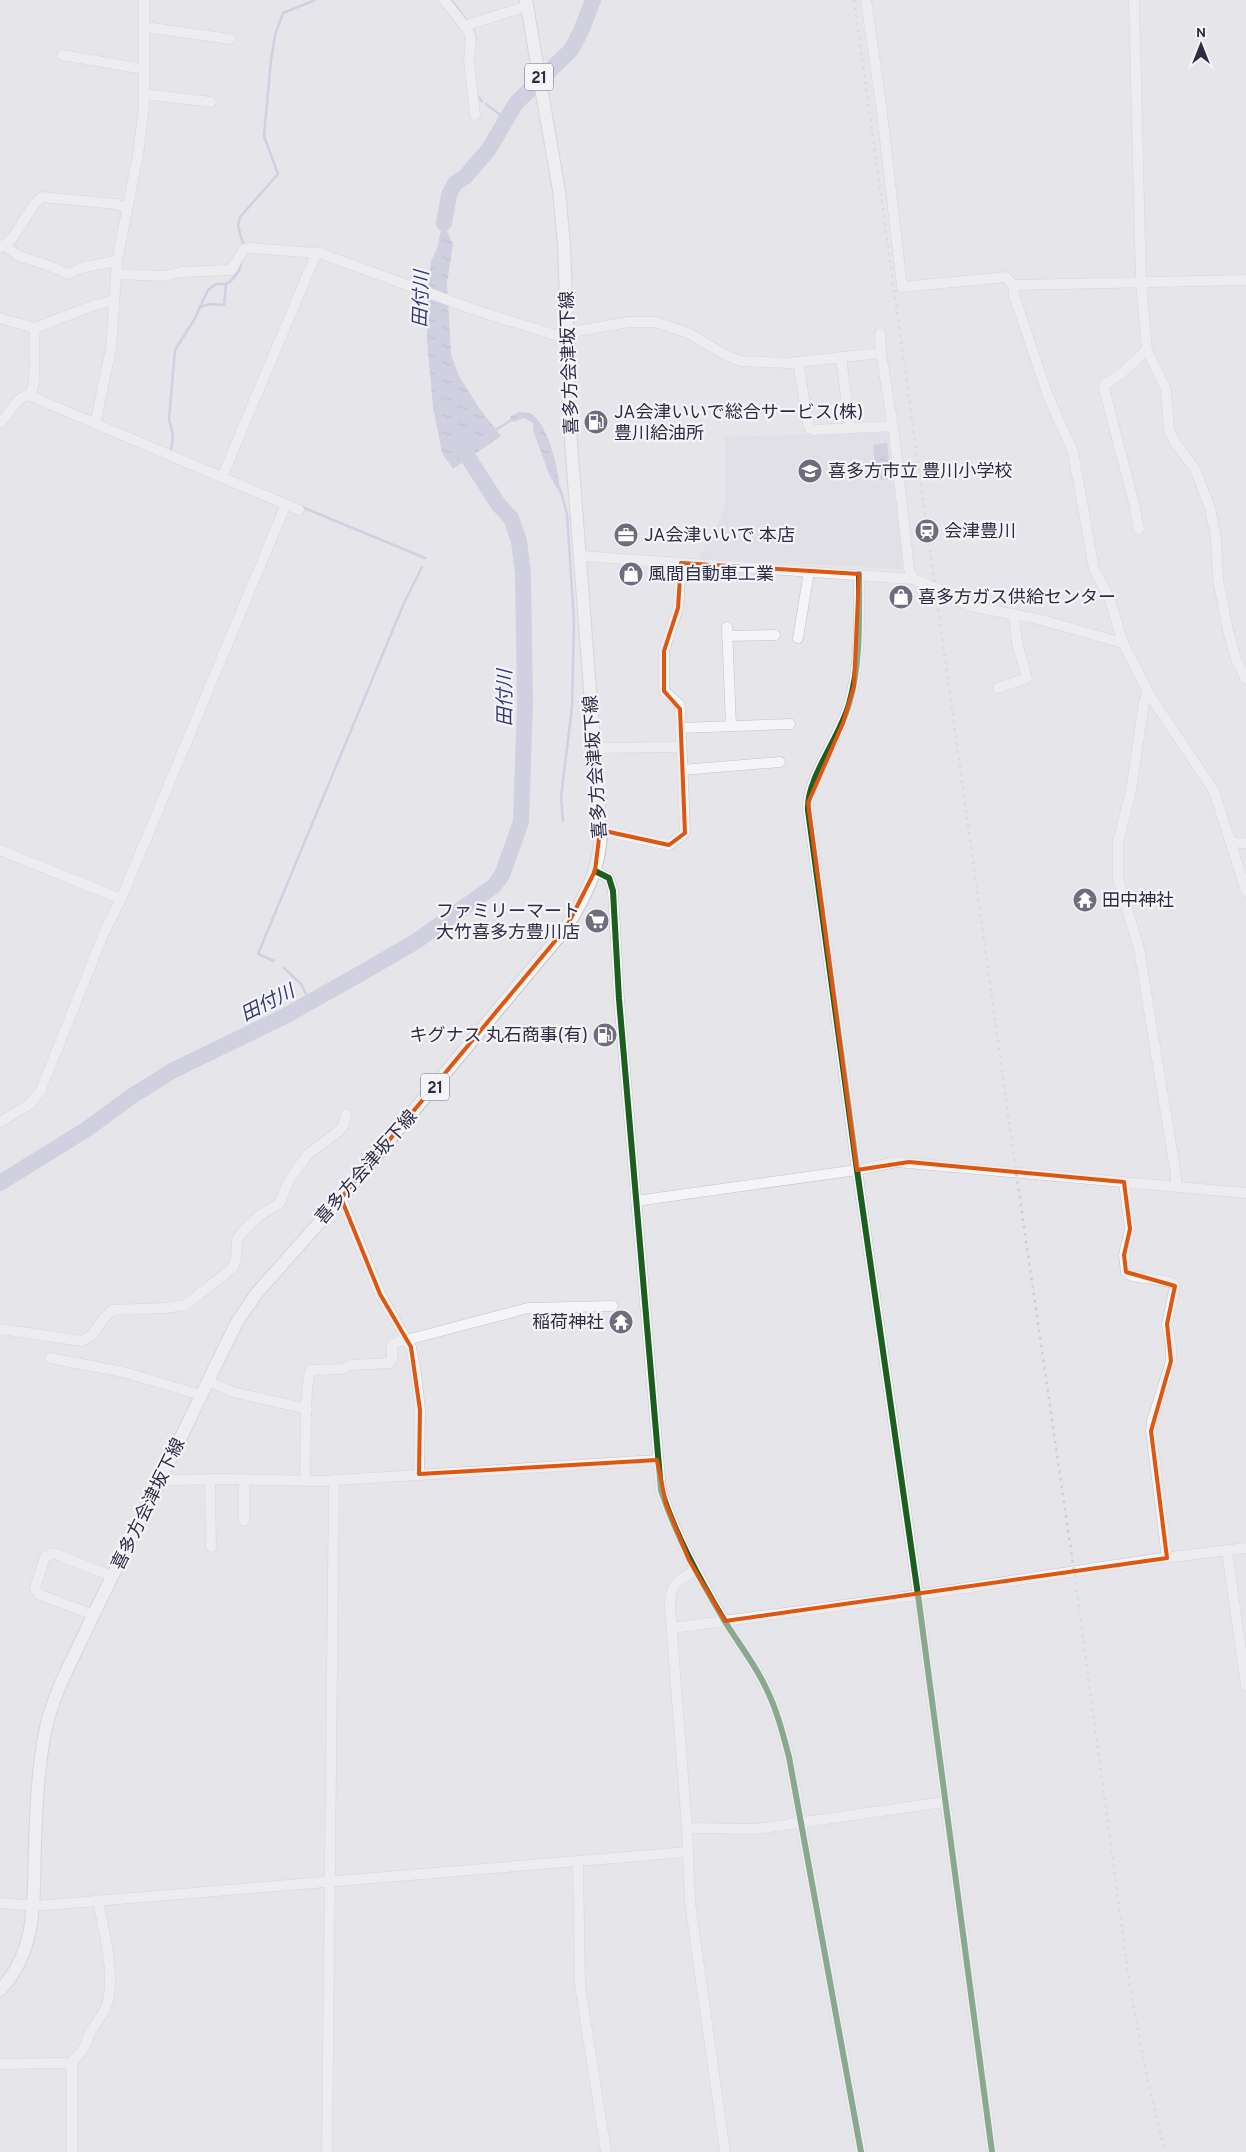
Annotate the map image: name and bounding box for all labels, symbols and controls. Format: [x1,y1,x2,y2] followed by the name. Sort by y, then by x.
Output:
[1176,20,1226,70] north arrow
[1196,25,1206,42] text: N
[525,64,553,90] road number: 21
[409,268,435,328] water label: 田付川
[556,291,585,435] street label: 喜多方会津坂下線
[614,402,863,446] place label: JA会津いいで総合サービス(株) 豊川給油所
[583,409,609,435] fuel station icon: JA会津いいで総合サービス(株) 豊川給油所
[797,458,823,484] school or university icon: 喜多方市立 豊川小学校
[828,461,1012,484] place label: 喜多方市立 豊川小学校
[914,518,940,544] station icon: 会津豊川
[944,521,1016,544] place label: 会津豊川
[613,522,639,548] office icon: JA会津いいで 本店
[644,525,795,548] place label: JA会津いいで 本店
[618,561,644,587] shop icon: 風間自動車工業
[648,564,774,587] place label: 風間自動車工業
[888,584,914,610] shop icon: 喜多方ガス供給センター
[918,587,1116,610] place label: 喜多方ガス供給センター
[494,668,518,727] water label: 田付川
[580,694,613,840] street label: 喜多方会津坂下線
[1072,887,1098,913] temple icon: 田中神社
[1102,890,1174,913] place label: 田中神社
[436,901,580,945] place label: ファミリーマート 大竹喜多方豊川店
[584,908,610,934] supermarket icon: ファミリーマート 大竹喜多方豊川店
[237,979,301,1027] water label: 田付川
[592,1022,618,1048] fuel station icon: キグナス 丸石商事(有)
[409,1025,588,1048] place label: キグナス 丸石商事(有)
[421,1074,449,1100] road number: 21
[311,1106,423,1230] street label: 喜多方会津坂下線
[608,1309,634,1335] temple icon: 稲荷神社
[532,1312,604,1335] place label: 稲荷神社
[107,1435,191,1574] street label: 喜多方会津坂下線

